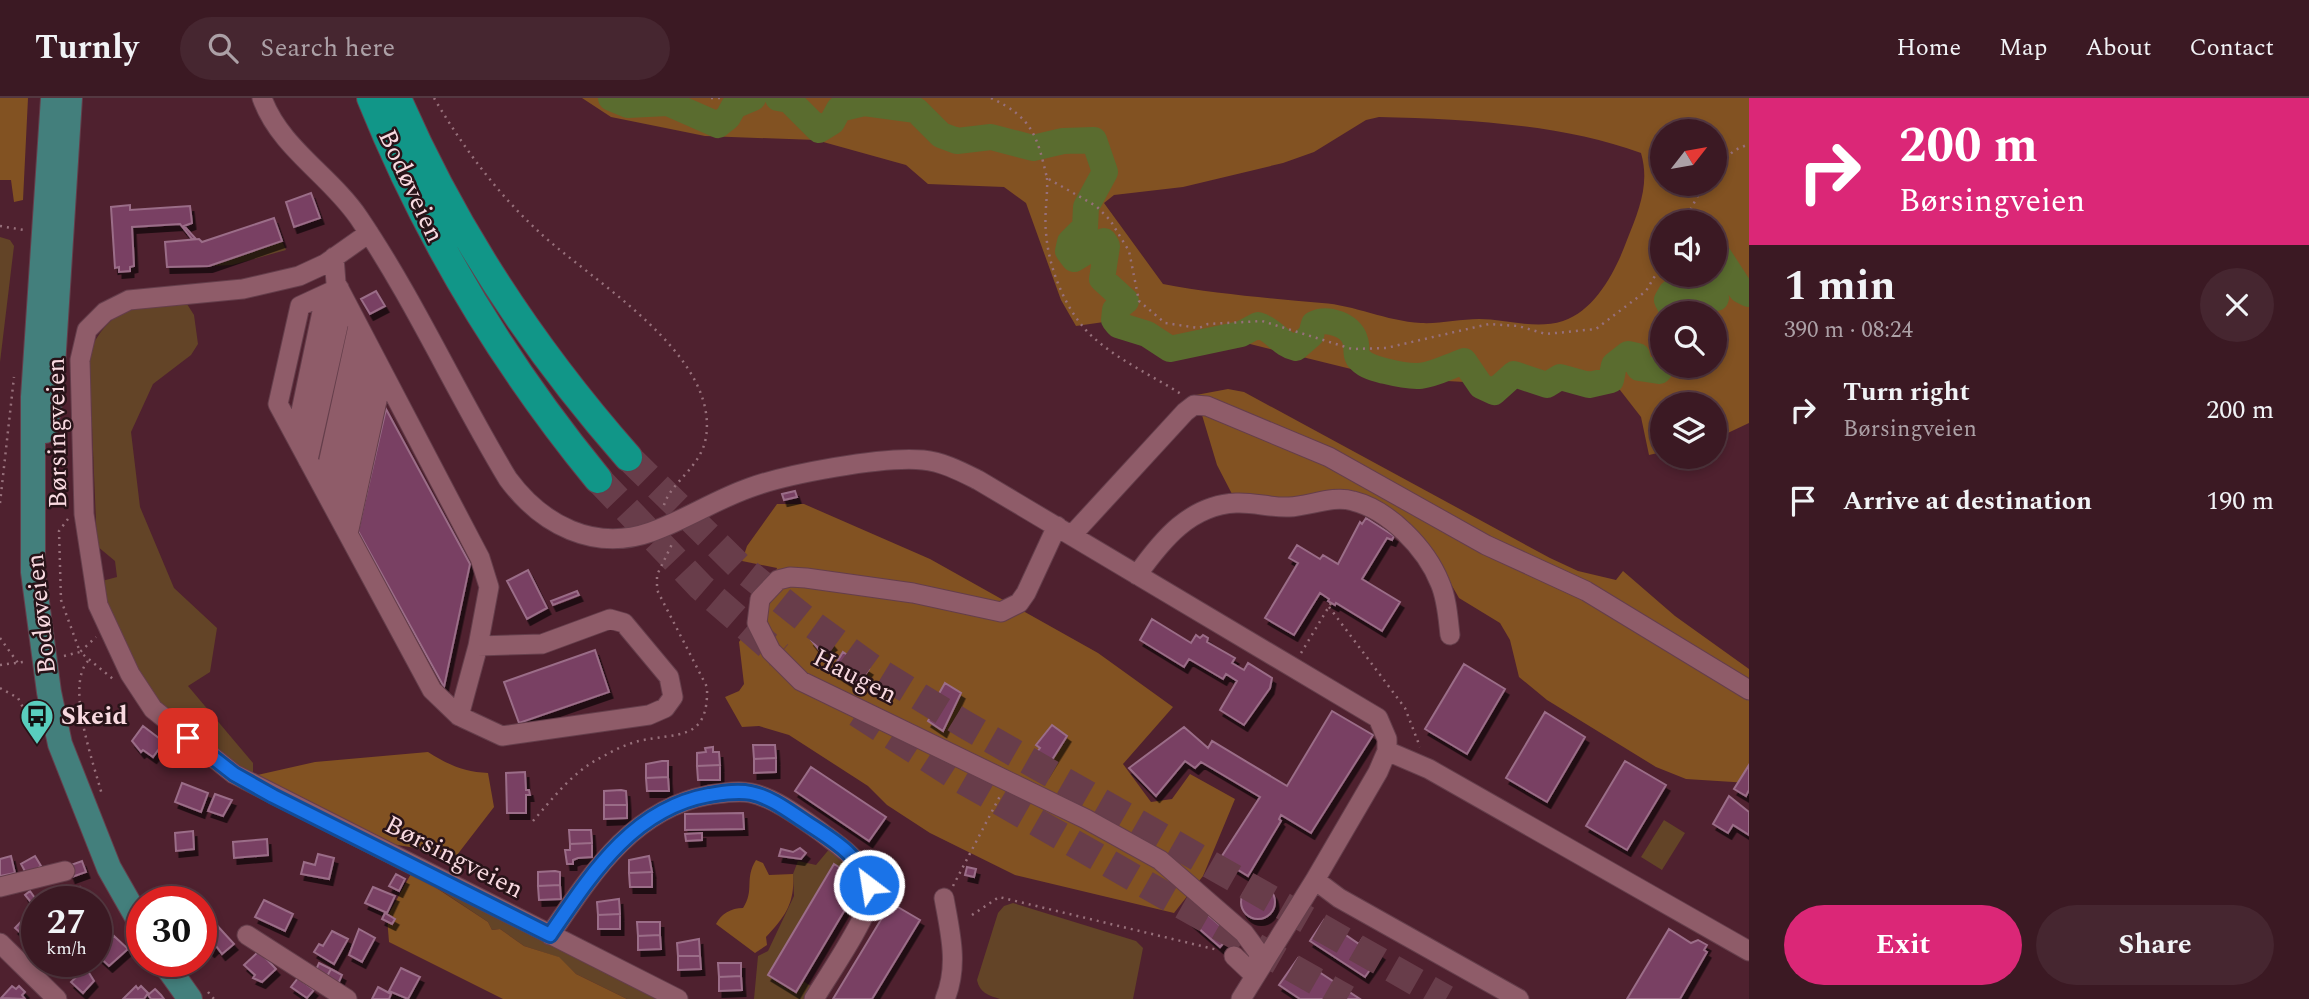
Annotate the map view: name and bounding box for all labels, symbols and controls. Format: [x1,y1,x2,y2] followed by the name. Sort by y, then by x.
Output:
[180,17,670,80] search box
[35,23,138,73] text: Turnly
[260,28,395,68] text: Search here
[204,29,242,67] icon: search
[1896,30,1961,66] text: Home
[1999,30,2047,66] text: Map
[2085,30,2151,66] text: About
[2189,30,2274,66] text: Contact
[1899,109,2038,184] text: 200 m
[1650,119,1727,196] north arrow
[1650,119,1727,469] map controls
[367,123,455,249] street label: Bodøveien
[1784,126,1875,217] icon: right
[1899,177,2085,226] text: Børsingveien
[1650,210,1727,287] button: sound
[1784,255,1896,318] text: 1 min
[2200,268,2274,342] button: close
[1650,301,1727,378] button: search
[1784,313,1913,348] text: 390 m · 08:24
[36,357,78,509] street label: Børsingveien
[1843,372,1970,412] text: Turn right
[2206,390,2274,430] text: 200 m
[1784,391,1822,429] icon: right
[1650,392,1727,469] button: layers
[1843,412,1977,447] text: Børsingveien
[1843,481,2092,521] text: Arrive at destination
[2206,481,2274,521] text: 190 m
[1784,482,1822,520] icon: arrive
[15,552,67,676] street label: Bodøveien
[806,638,904,714] street label: Haugen
[61,696,128,736] place label: Skeid
[18,697,56,746] bus stop icon: Skeid
[158,708,218,768] pin
[169,719,207,757] icon: arrive
[378,805,530,909] street label: Børsingveien
[832,848,906,922] position arrow
[126,886,217,977] speed limit sign: 30
[47,896,86,949] text: 27
[1784,905,2022,985] button: Exit
[2036,905,2274,985] button: Share
[46,935,87,962] text: km/h

